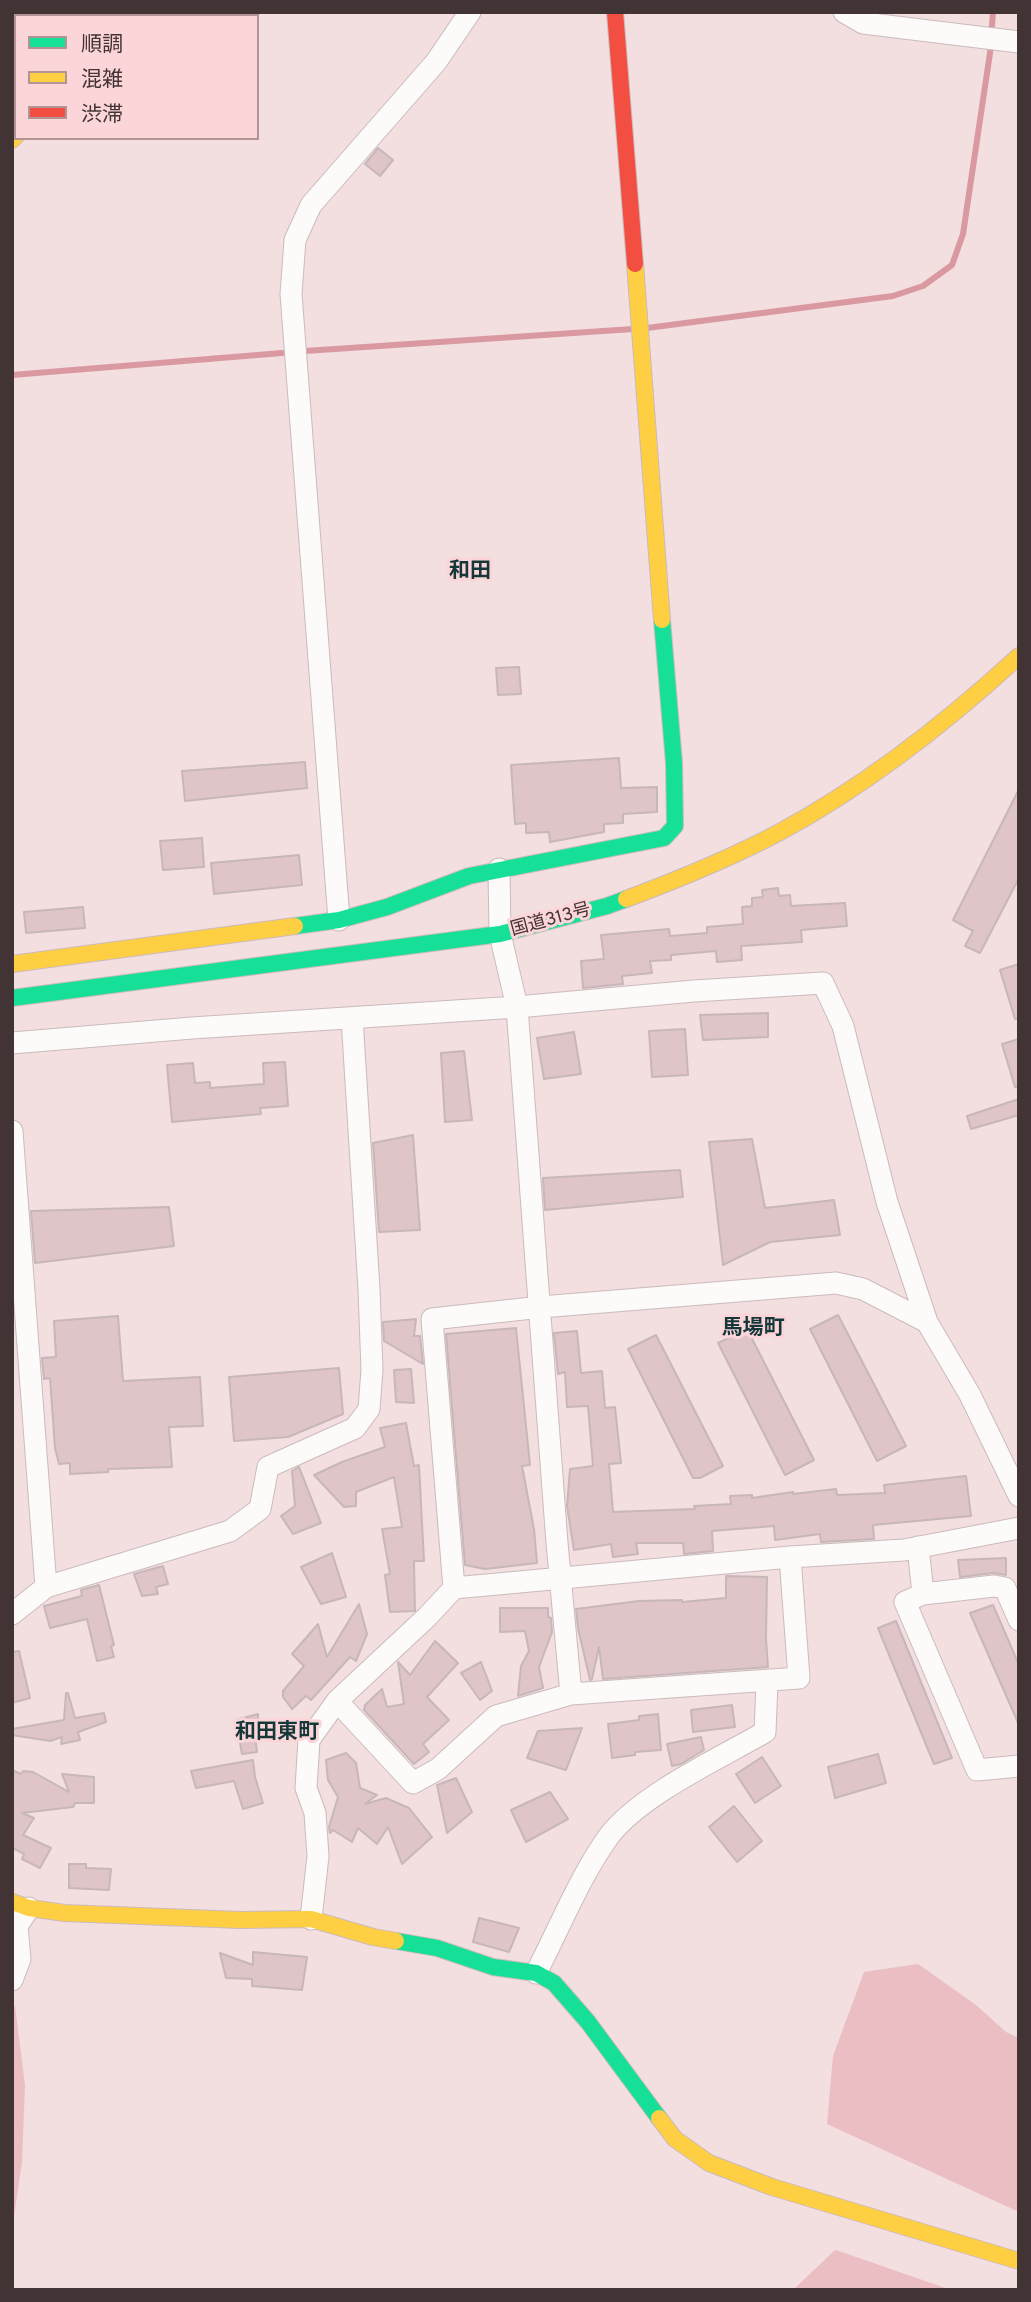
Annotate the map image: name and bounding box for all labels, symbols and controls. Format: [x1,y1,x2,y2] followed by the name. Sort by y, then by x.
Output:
[14,14,259,140] legend
[81,32,123,59] text: 順調
[81,67,123,94] text: 混雑
[81,102,123,129] text: 渋滞
[449,560,491,586] district label: 和田
[508,900,594,942] street label: 国道313号
[722,1317,784,1343] district label: 馬場町
[235,1721,319,1747] district label: 和田東町

